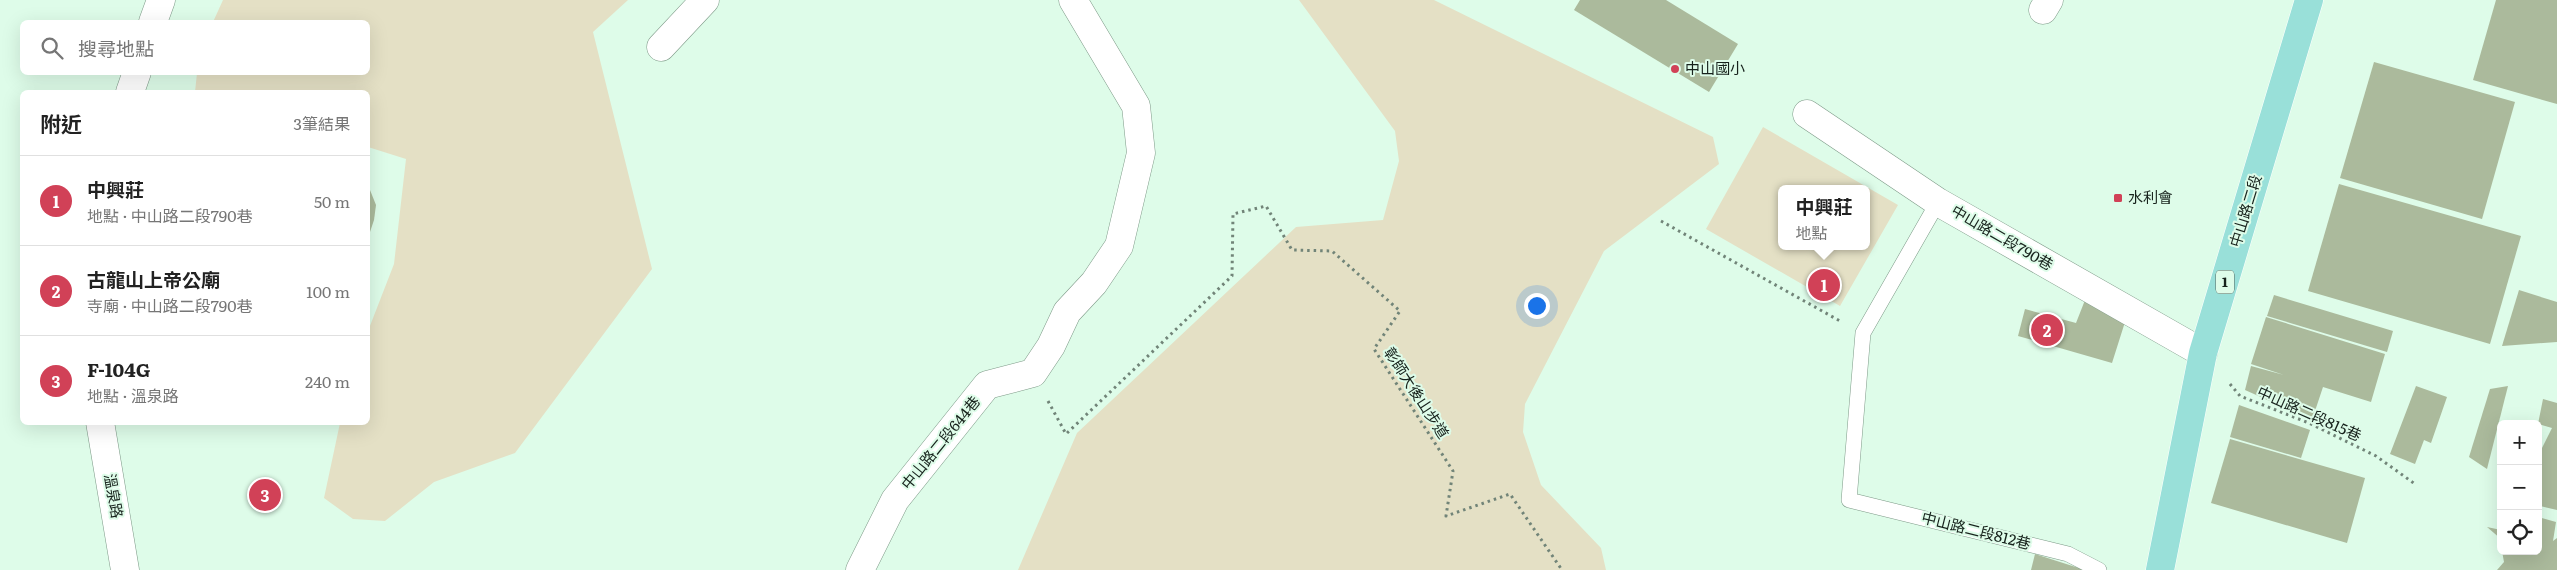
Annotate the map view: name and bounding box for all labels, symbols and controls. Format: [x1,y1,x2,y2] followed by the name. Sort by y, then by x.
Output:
[20,20,370,75] search box
[38,34,66,62] icon: search
[78,34,154,62] text: 搜尋地點
[1685,56,1745,79] place label: 中山國小
[1669,63,1681,75] marker: 中山國小
[40,107,82,138] text: 附近
[293,111,350,135] text: 3筆結果
[2223,171,2267,250] street label: 中山路二段
[87,175,144,203] text: 中興莊
[1778,185,1870,250] popup
[2128,185,2173,208] place label: 水利會
[53,189,59,213] text: 1
[314,189,350,213] text: 50 m
[1795,192,1853,220] text: 中興莊
[2112,192,2124,204] marker: 水利會
[1948,198,2058,275] street label: 中山路二段790巷
[87,203,252,227] text: 地點 · 中山路二段790巷
[1795,220,1828,244] text: 地點
[87,265,220,293] text: 古龍山上帝公廟
[1808,266,1840,304] pin: 1
[2216,270,2234,294] road number: 1
[52,279,60,303] text: 2
[306,279,350,303] text: 100 m
[87,293,252,317] text: 寺廟 · 中山路二段790巷
[1524,293,1550,319] your location
[2031,311,2063,349] pin: 2
[1379,342,1456,442] street label: 彰師大後山步道
[87,355,150,383] text: F-104G
[52,369,60,393] text: 3
[305,369,350,393] text: 240 m
[2254,379,2365,446] street label: 中山路二段815巷
[87,383,179,407] text: 地點 · 溫泉路
[895,390,985,494] street label: 中山路二段644巷
[2497,420,2542,555] map controls
[2497,420,2542,465] button: +
[2497,465,2542,510] button: −
[99,472,130,520] street label: 溫泉路
[249,476,281,514] pin: 3
[1919,505,2033,554] street label: 中山路二段812巷
[2497,510,2542,555] button: locate

